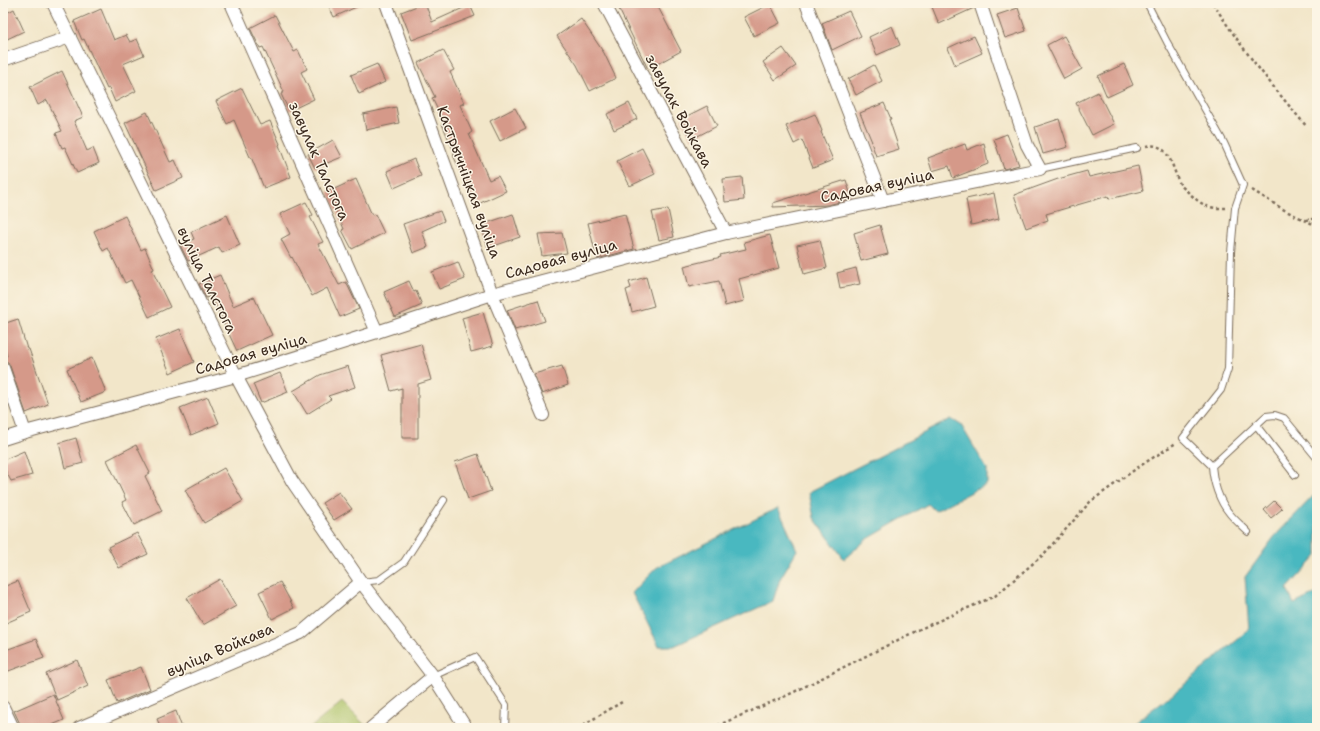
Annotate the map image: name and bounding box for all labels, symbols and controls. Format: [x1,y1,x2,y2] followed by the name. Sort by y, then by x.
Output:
[641,51,718,172] street label: завулак Войкава
[284,98,354,224] street label: завулак Талстога
[432,103,506,262] street label: Кастрычніцкая вуліца
[819,164,936,208] street label: Садовая вуліца
[173,223,242,337] street label: вуліца Талстога
[503,234,620,284] street label: Садовая вуліца
[193,328,310,379] street label: Садовая вуліца
[163,618,277,682] street label: вуліца Войкава

